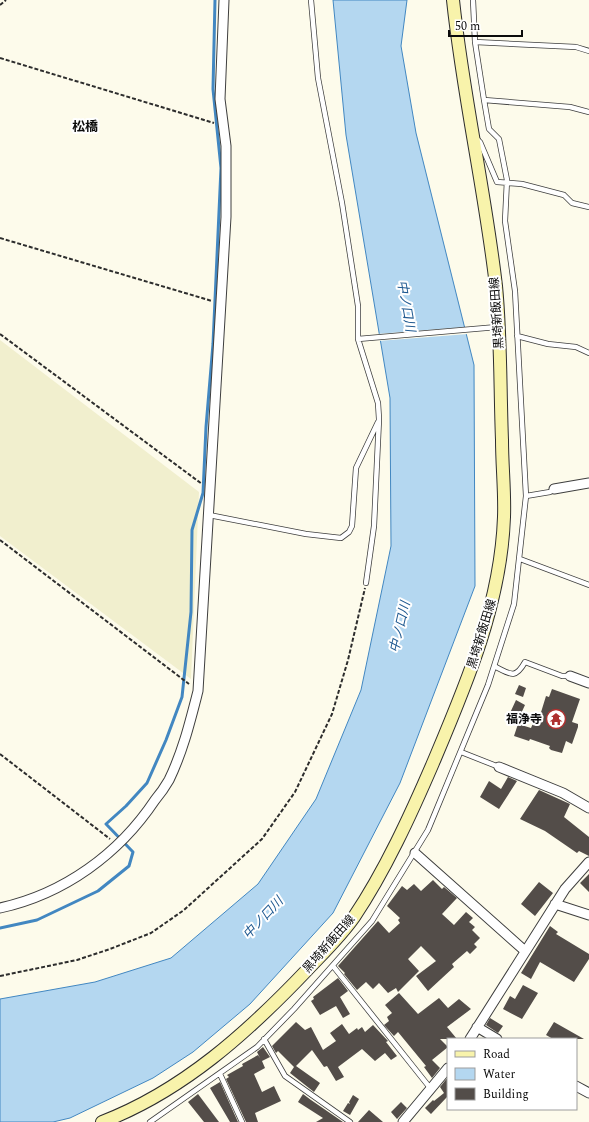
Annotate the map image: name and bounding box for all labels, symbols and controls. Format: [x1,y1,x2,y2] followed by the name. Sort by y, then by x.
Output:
[449,12,522,38] scale bar
[455,17,480,36] text: 50 m
[72,117,98,137] district label: 松橋
[485,276,509,350] street label: 黒埼新飯田線
[392,279,421,335] water label: 中ノ口川
[384,597,416,655] water label: 中ノ口川
[462,597,502,671] street label: 黒埼新飯田線
[545,708,567,730] temple icon: 福浄寺
[506,710,542,729] place label: 福浄寺
[238,891,289,944] water label: 中ノ口川
[298,911,360,977] street label: 黒埼新飯田線
[447,1038,577,1110] legend
[483,1045,510,1064] text: Road
[483,1065,515,1084] text: Water
[483,1085,529,1104] text: Building

